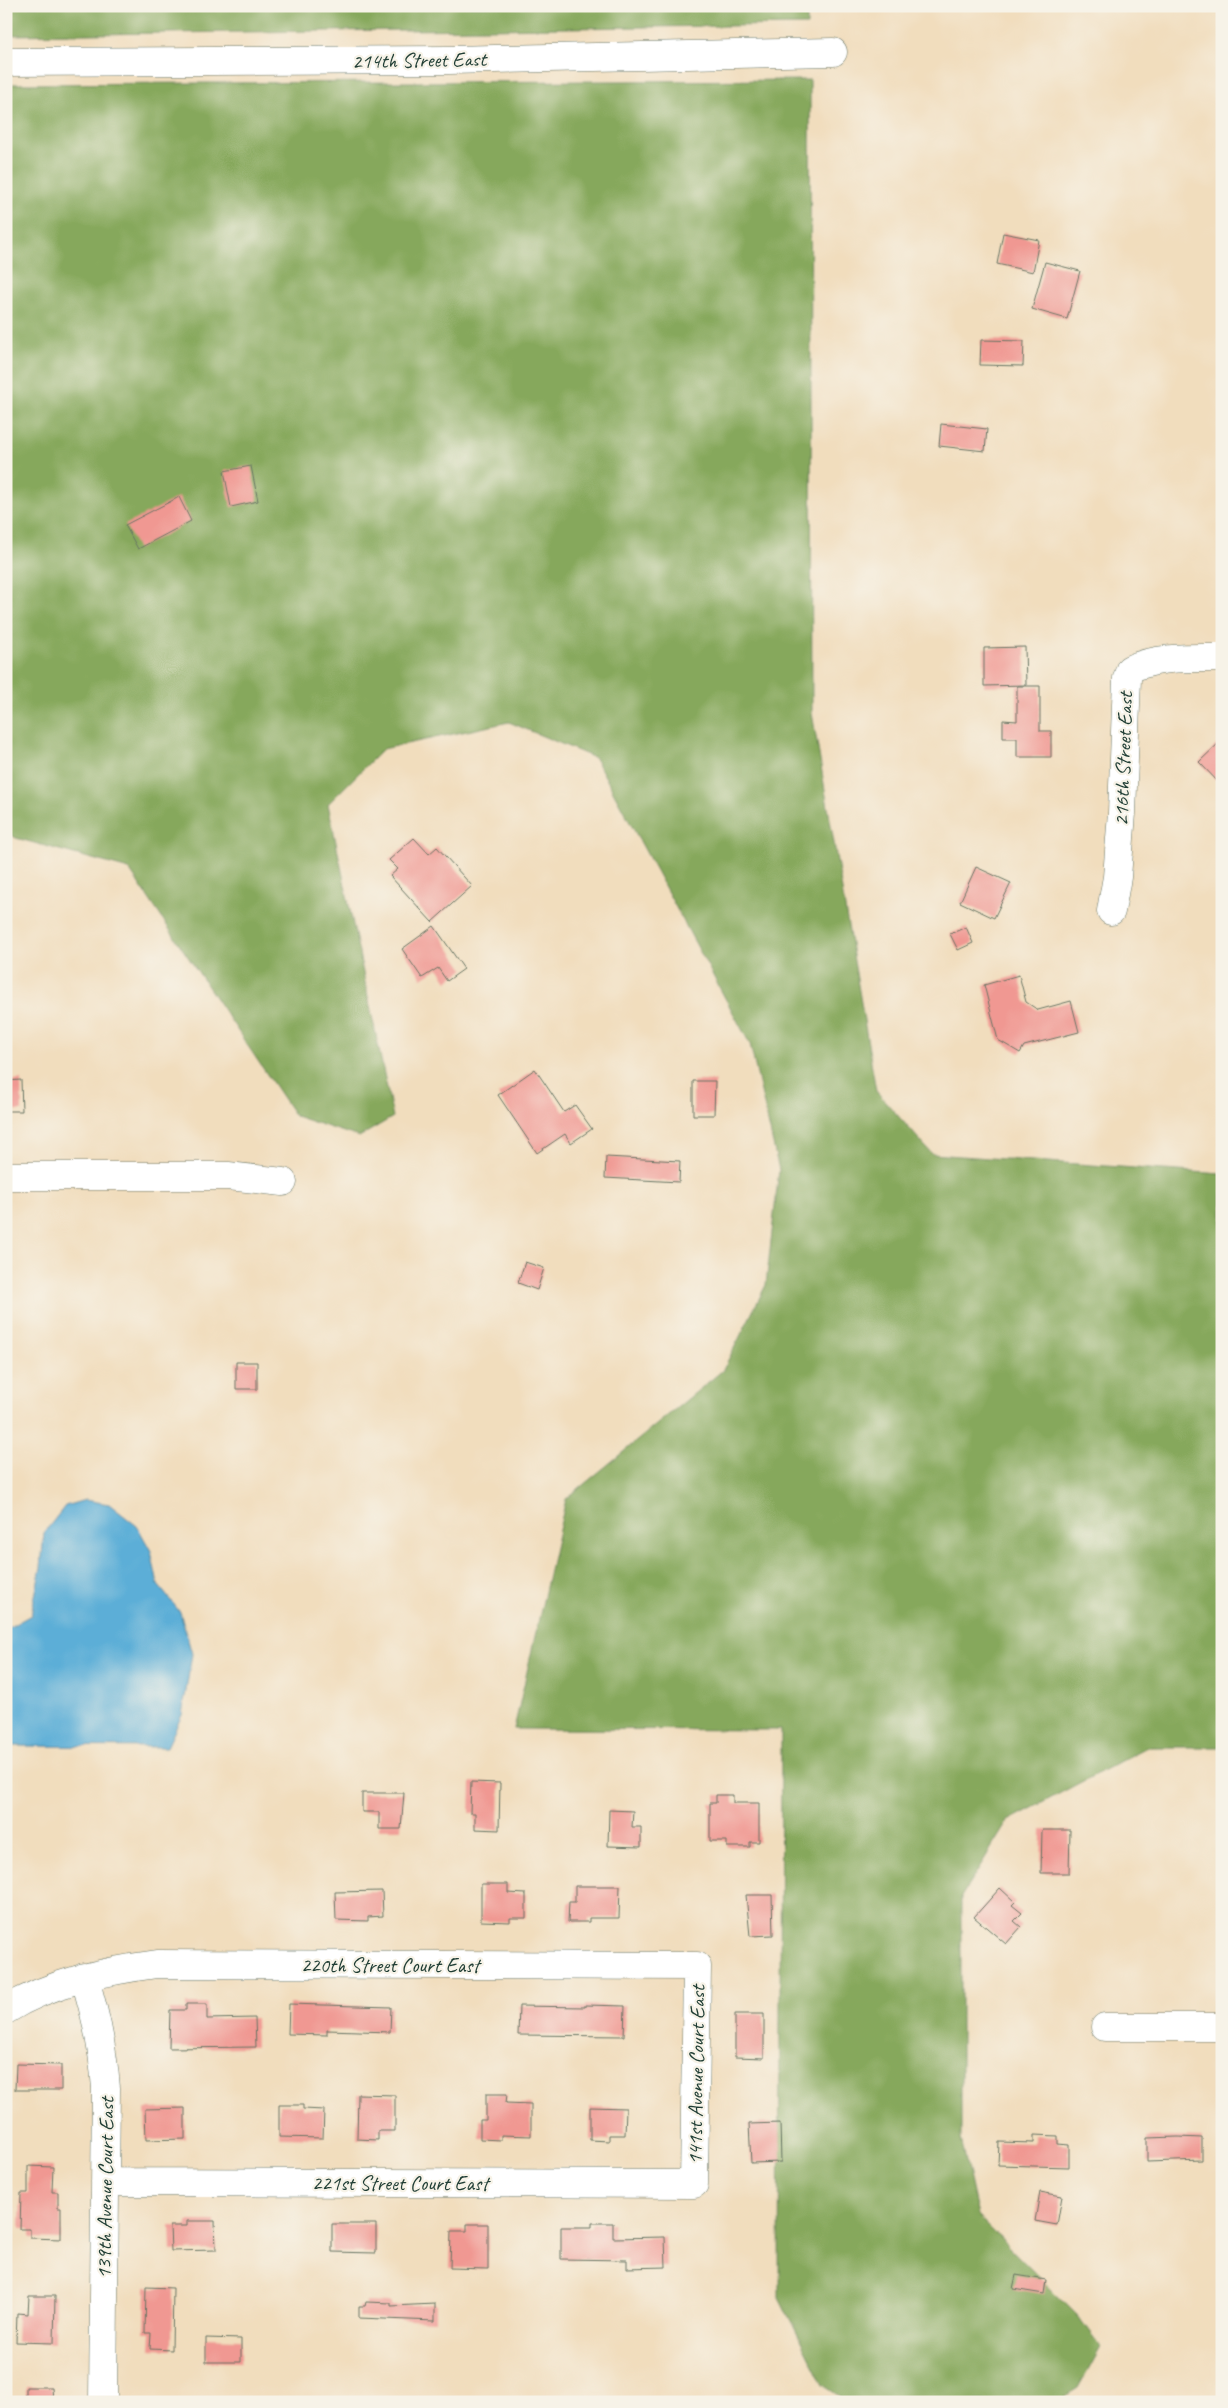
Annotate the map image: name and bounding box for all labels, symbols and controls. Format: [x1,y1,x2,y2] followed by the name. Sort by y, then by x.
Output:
[352,46,488,74] street label: 214th Street East
[1108,689,1138,826] street label: 216th Street East
[301,1952,482,1978] street label: 220th Street Court East
[681,1983,711,2165] street label: 141st Avenue Court East
[90,2095,120,2279] street label: 139th Avenue Court East
[312,2170,491,2196] street label: 221st Street Court East

